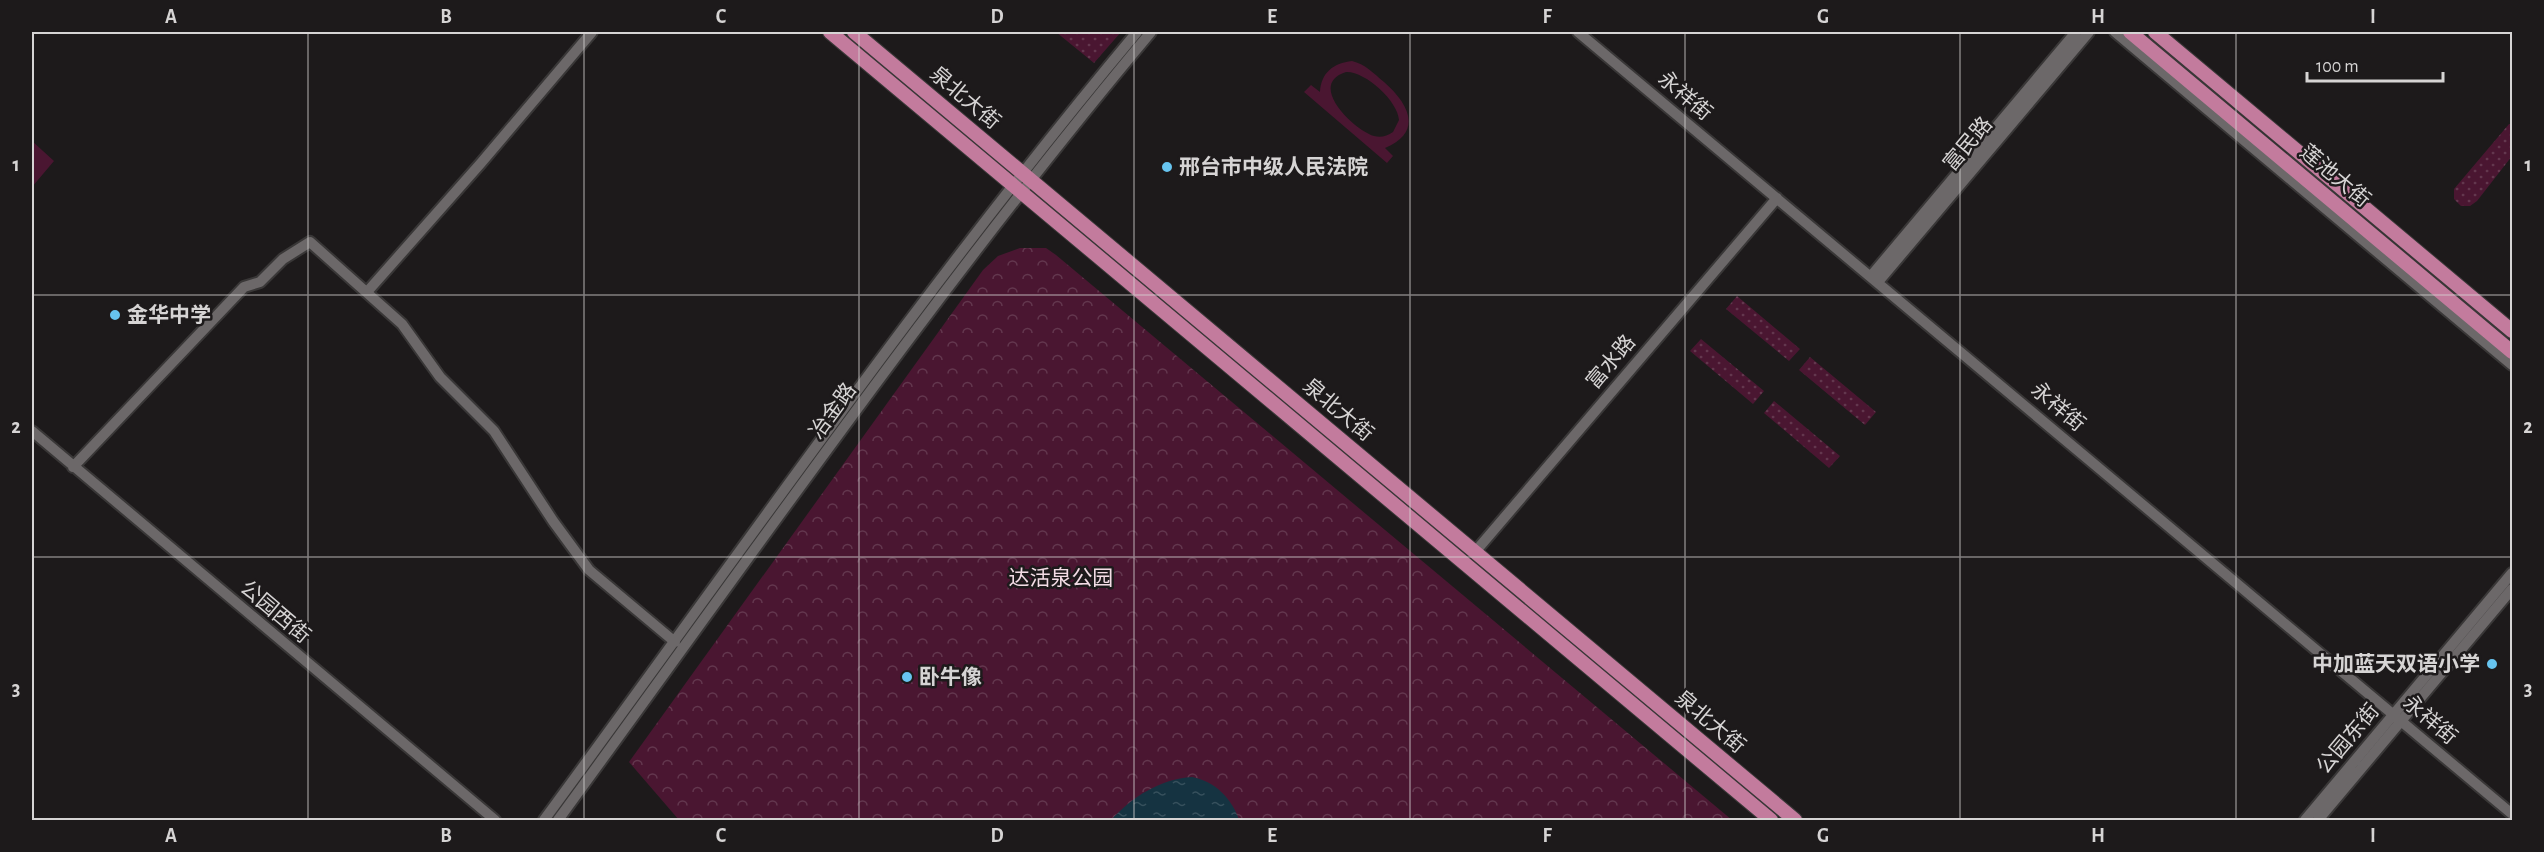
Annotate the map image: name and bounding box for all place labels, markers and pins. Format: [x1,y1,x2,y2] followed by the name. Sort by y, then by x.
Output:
[1179,155,1368,178] place label: 邢台市中级人民法院
[1160,160,1174,174] marker: 邢台市中级人民法院
[127,303,211,326] place label: 金华中学
[108,308,122,322] marker: 金华中学
[2312,652,2480,675] place label: 中加蓝天双语小学
[2485,657,2499,671] marker: 中加蓝天双语小学
[919,666,982,688] place label: 卧牛像
[900,670,914,684] marker: 卧牛像

